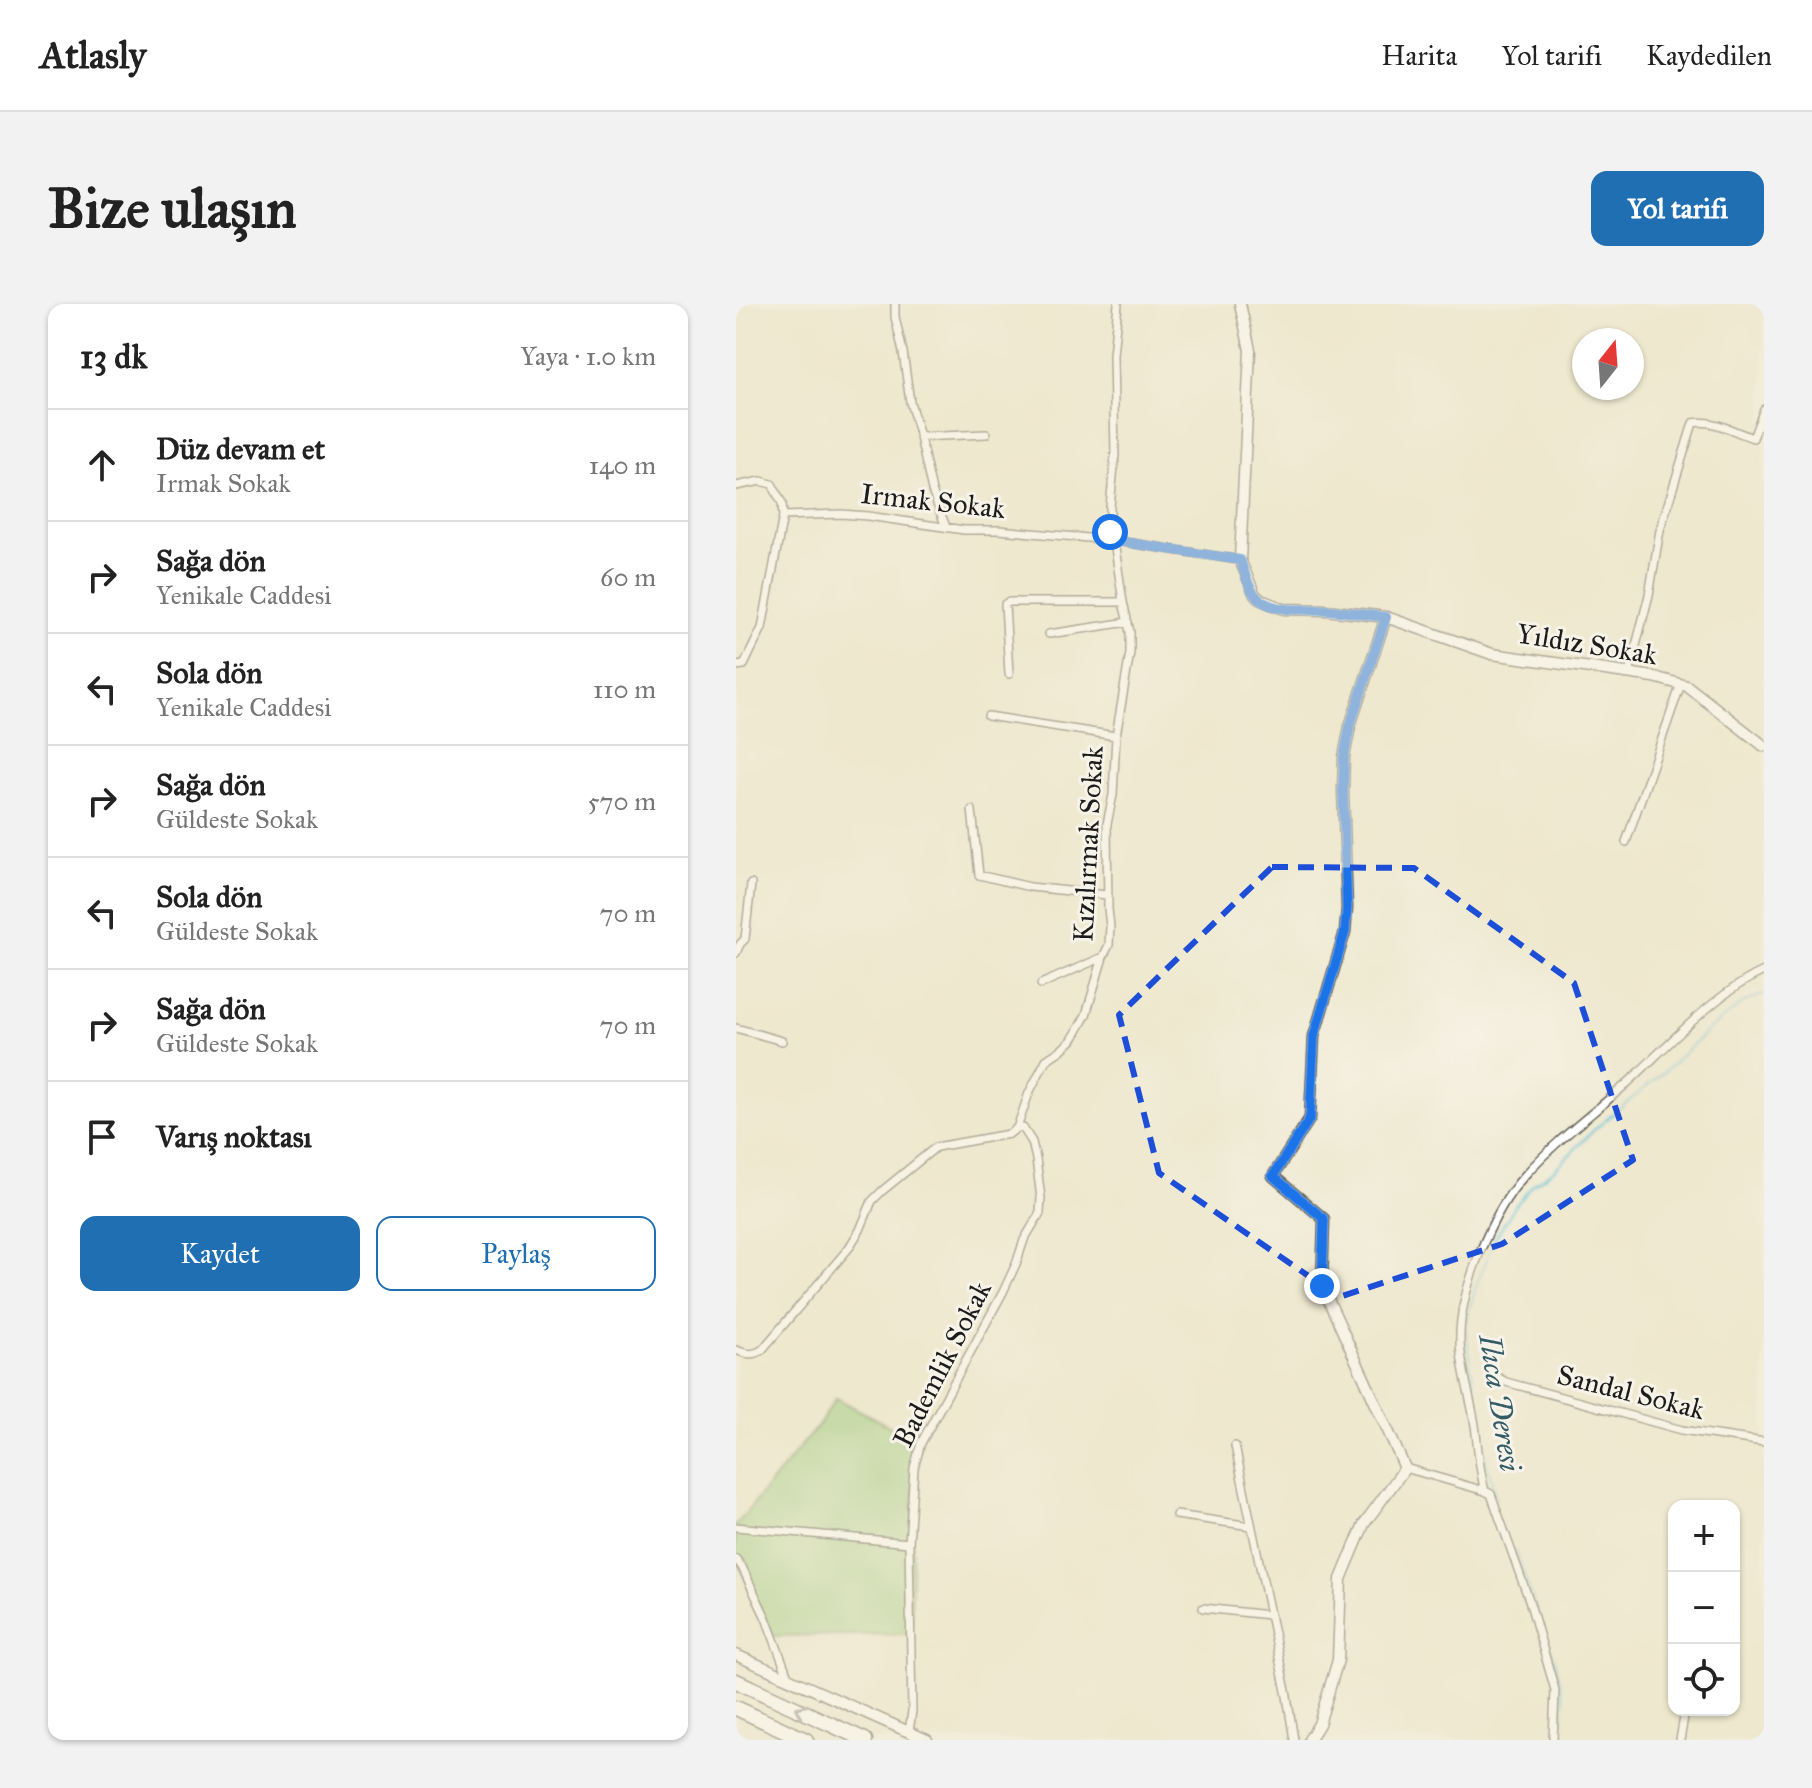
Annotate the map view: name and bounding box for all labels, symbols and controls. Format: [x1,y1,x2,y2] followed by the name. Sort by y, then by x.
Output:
[40,32,146,78] text: Atlasly
[1381,38,1457,73] text: Harita
[1501,38,1602,73] text: Yol tarifi
[1646,38,1772,73] text: Kaydedilen
[1591,171,1764,246] button: Yol tarifi
[48,174,296,242] text: Bize ulaşın
[1572,328,1644,400] north arrow
[80,336,147,377] text: 13 dk
[520,340,656,372] text: Yaya · 1.0 km
[156,431,325,467] text: Düz devam et
[80,443,124,487] icon: ahead
[589,449,656,481] text: 140 m
[156,467,291,499] text: Irmak Sokak
[859,476,1007,526] street label: Irmak Sokak
[1092,514,1128,550] route start
[156,543,266,579] text: Sağa dön
[80,555,124,599] icon: right
[600,561,656,593] text: 60 m
[156,579,332,611] text: Yenikale Caddesi
[1514,616,1660,672] street label: Yıldız Sokak
[156,655,262,691] text: Sola dön
[80,667,124,711] icon: left
[593,673,656,705] text: 110 m
[156,691,332,723] text: Yenikale Caddesi
[1065,745,1111,943] street label: Kızılırmak Sokak
[156,767,266,803] text: Sağa dön
[80,779,124,823] icon: right
[587,785,656,817] text: 570 m
[156,803,318,835] text: Güldeste Sokak
[156,879,262,915] text: Sola dön
[80,891,124,935] icon: left
[600,897,656,929] text: 70 m
[156,915,318,947] text: Güldeste Sokak
[156,991,266,1027] text: Sağa dön
[80,1003,124,1047] icon: right
[600,1009,656,1041] text: 70 m
[156,1027,318,1059] text: Güldeste Sokak
[80,1115,124,1159] icon: arrive
[156,1119,312,1155] text: Varış noktası
[80,1216,360,1291] button: Kaydet
[376,1216,656,1291] button: Paylaş
[1304,1268,1340,1304] route end
[885,1275,999,1453] street label: Bademlik Sokak
[1471,1331,1529,1474] water label: Ilıca Deresi
[1554,1357,1708,1427] street label: Sandal Sokak
[1668,1500,1740,1716] map controls
[1668,1500,1740,1572] button: +
[1668,1572,1740,1644] button: −
[1668,1644,1740,1716] button: locate
[794,1704,809,1720] one-way arrow

